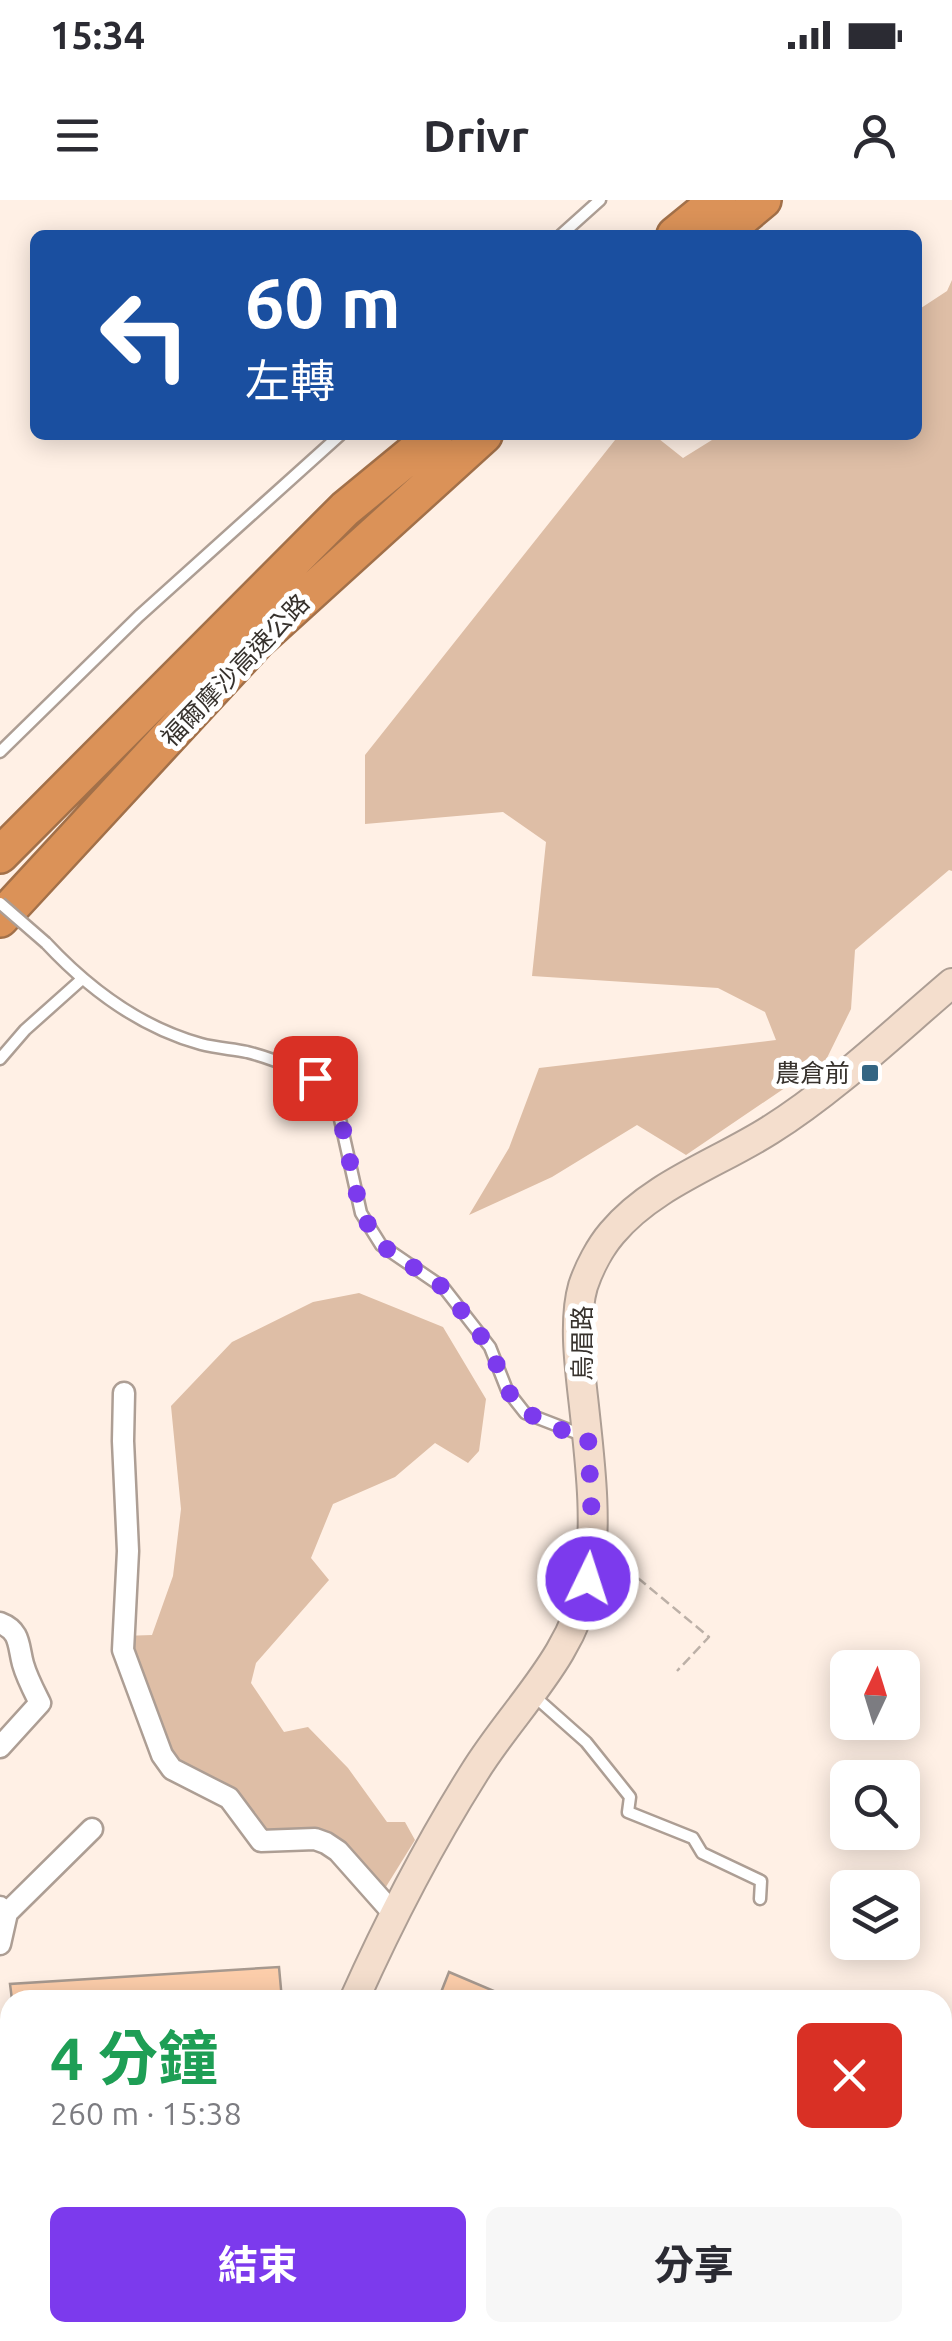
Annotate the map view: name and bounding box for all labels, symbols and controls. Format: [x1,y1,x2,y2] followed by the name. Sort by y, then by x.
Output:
[50,14,145,56] text: 15:34
[50,108,105,163] icon: menu
[847,108,902,163] icon: person
[423,110,529,161] text: Drivr
[245,263,401,341] text: 60 m
[80,270,210,400] icon: left
[245,355,335,406] text: 左轉
[155,588,315,752] street label: 福爾摩沙高速公路
[273,1036,358,1121] pin
[288,1051,343,1106] icon: arrive
[775,1059,850,1087] place label: 農倉前
[859,1062,881,1084] marker: 農倉前
[568,1305,596,1381] street label: 烏眉路
[536,1527,640,1631] position arrow
[830,1650,920,1740] north arrow
[830,1650,920,1960] map controls
[830,1760,920,1850] button: search
[830,1870,920,1960] button: layers
[797,2023,902,2128] button: close
[50,2024,218,2091] text: 4 分鐘
[50,2095,242,2131] text: 260 m · 15:38
[50,2207,466,2322] button: 結束
[486,2207,902,2322] button: 分享

